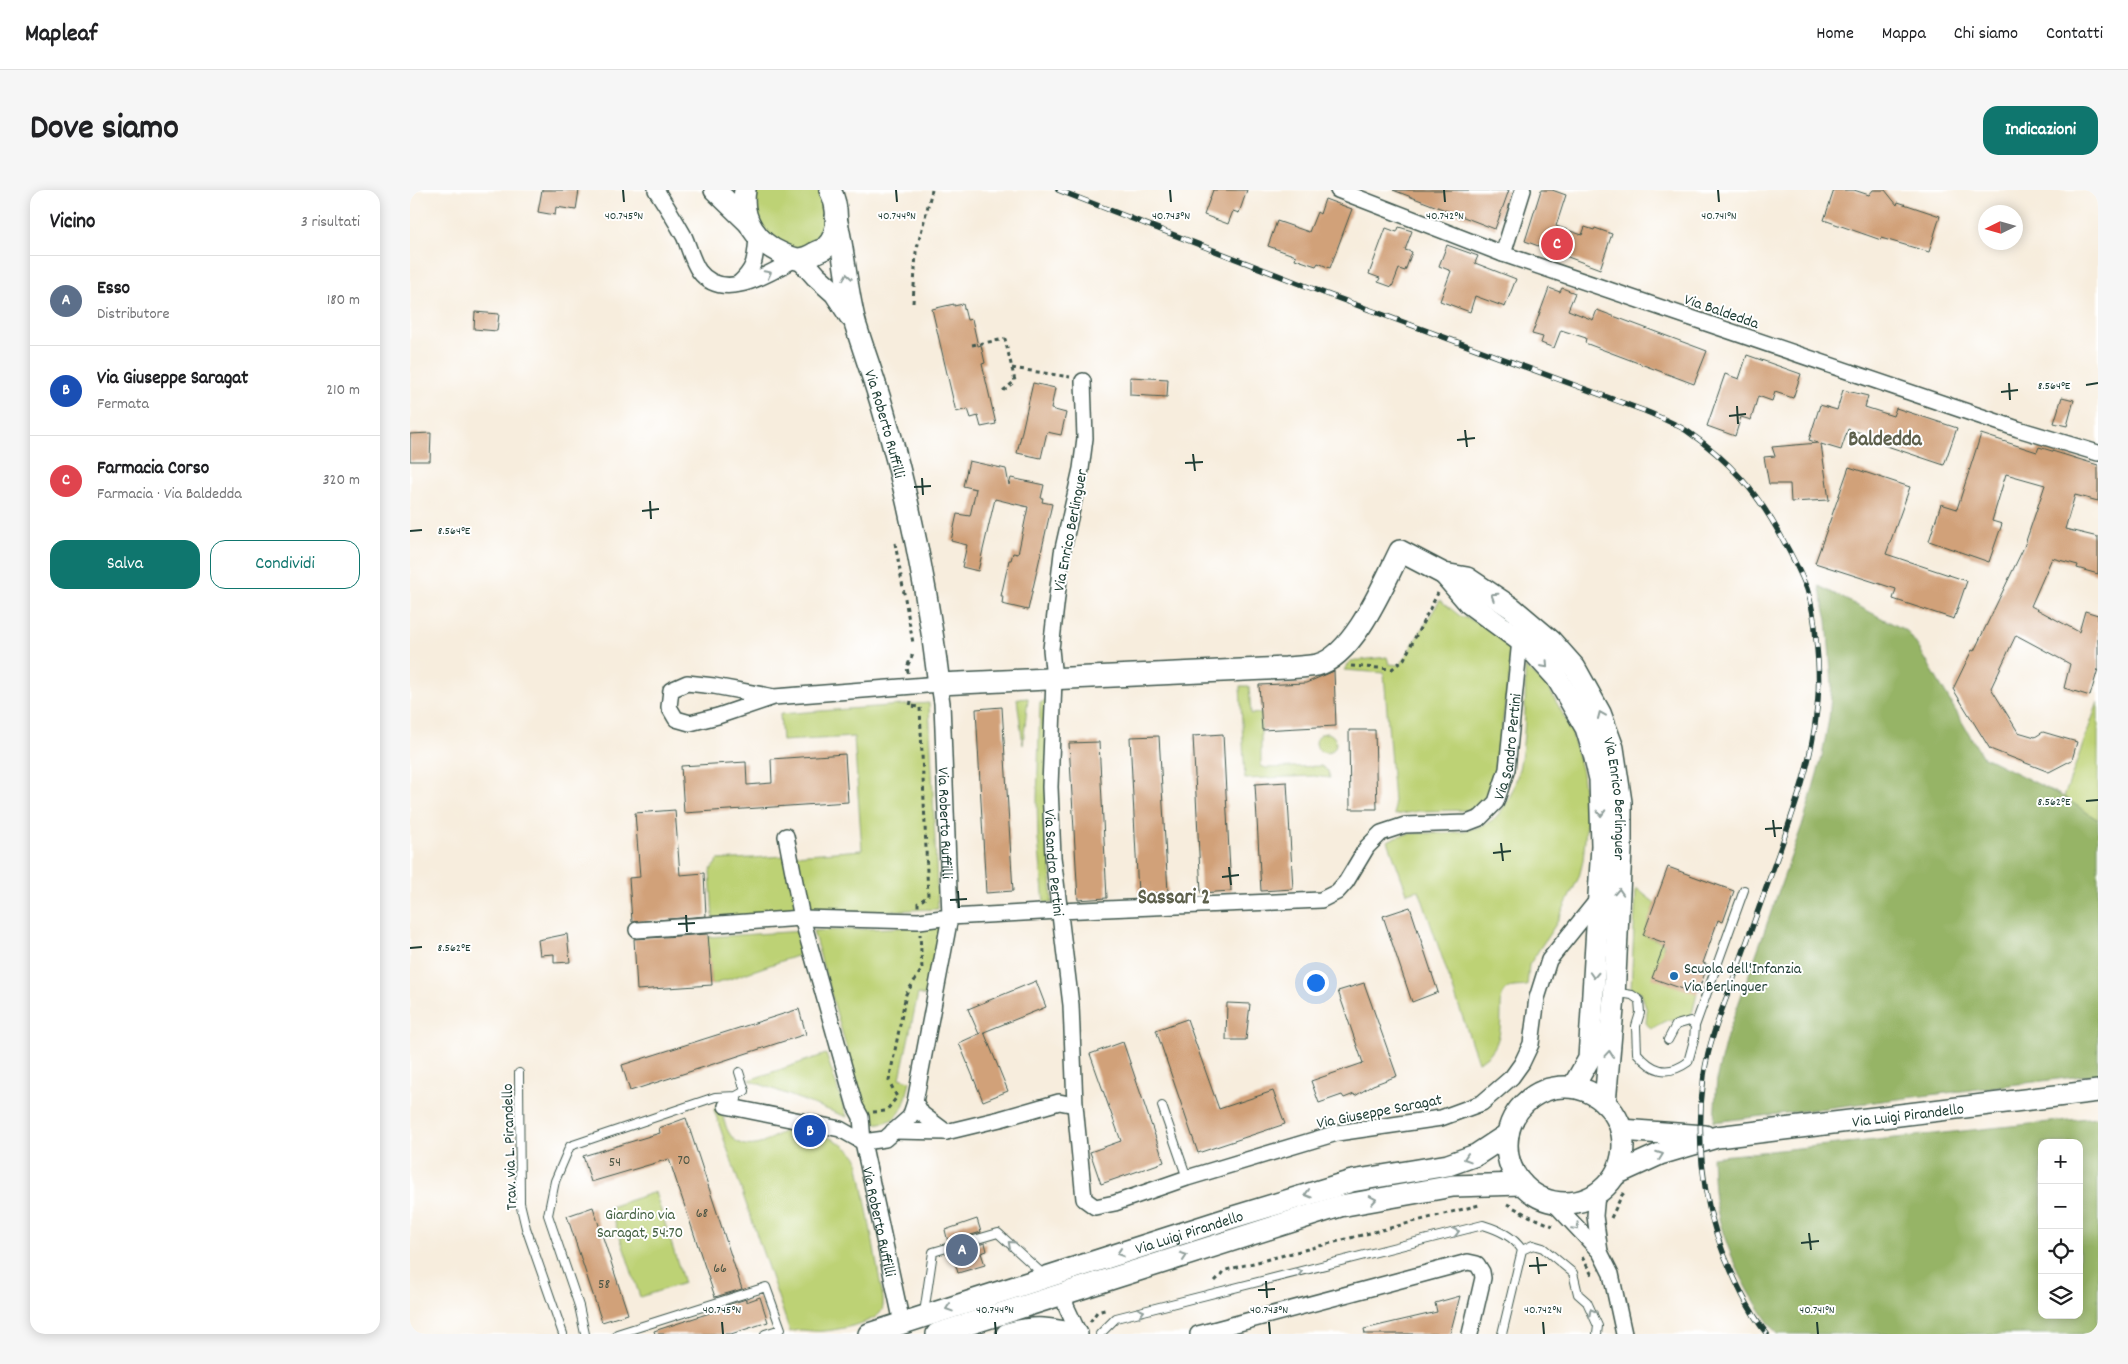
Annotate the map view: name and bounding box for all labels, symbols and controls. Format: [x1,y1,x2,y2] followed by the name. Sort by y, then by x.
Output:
[25,18,97,52] text: Mapleaf
[1816,22,1854,47] text: Home
[1882,22,1926,47] text: Mappa
[1954,22,2018,47] text: Chi siamo
[2046,22,2103,47] text: Contatti
[30,105,179,155] text: Dove siamo
[1983,106,2098,155] button: Indicazioni
[1978,205,2023,250] north arrow
[50,208,95,238] text: Vicino
[605,208,643,225] text: 40.745°N
[878,208,916,225] text: 40.744°N
[1152,208,1190,225] text: 40.743°N
[1426,208,1464,225] text: 40.742°N
[1701,208,1737,225] text: 40.741°N
[301,211,360,234] text: 3 risultati
[1541,225,1573,263] pin: C
[762,270,771,280] one-way arrow
[842,272,853,280] one-way arrow
[97,276,130,303] text: Esso
[62,289,70,312] text: A
[327,289,360,312] text: 180 m
[1681,289,1762,336] street label: Via Baldedda
[97,303,170,326] text: Distributore
[97,366,248,393] text: Via Giuseppe Saragat
[857,367,910,481] street label: Via Roberto Ruffilli
[2038,378,2071,395] text: 8.564°E
[62,379,70,402] text: B
[326,379,360,402] text: 210 m
[97,393,149,416] text: Fermata
[1848,426,1923,456] district label: Baldedda
[97,456,209,483] text: Farmacia Corso
[1048,467,1095,594] street label: Via Enrico Berlinguer
[62,469,70,492] text: C
[323,469,360,492] text: 320 m
[97,483,242,506] text: Farmacia · Via Baldedda
[438,523,471,540] text: 8.564°E
[50,540,200,589] button: Salva
[210,540,360,589] button: Condividi
[1491,593,1500,602] one-way arrow
[1539,659,1548,668] one-way arrow
[1488,692,1529,803] street label: Via Sandro Pertini
[1596,711,1607,720] one-way arrow
[1596,734,1630,861] street label: Via Enrico Berlinguer
[930,767,958,879] street label: Via Roberto Ruffilli
[2038,794,2071,811] text: 8.562°E
[1037,809,1069,918] street label: Via Sandro Pertini
[1595,809,1606,817] one-way arrow
[1138,884,1210,914] district label: Sassari 2
[1614,888,1625,896] one-way arrow
[438,940,471,957] text: 8.562°E
[1684,958,1802,999] place label: Scuola dell'Infanzia Via Berlinguer
[1303,970,1329,996] your location
[1668,970,1680,982] marker: Scuola dell'Infanzia Via Berlinguer
[1589,971,1600,979] one-way arrow
[1604,1050,1615,1058] one-way arrow
[497,1083,524,1211] street label: Trav. via L. Pirandello
[1315,1089,1444,1136] street label: Via Giuseppe Saragat
[1851,1098,1965,1135] street label: Via Luigi Pirandello
[794,1112,826,1150] pin: B
[2038,1139,2083,1319] map controls
[2038,1139,2083,1184] button: +
[678,1151,691,1171] house number: 70
[1656,1151,1664,1161] one-way arrow
[609,1153,621,1173] house number: 54
[1463,1153,1471,1163] one-way arrow
[855,1165,901,1279] street label: Via Roberto Ruffilli
[2038,1184,2083,1229] button: −
[1305,1189,1313,1199] one-way arrow
[1369,1196,1377,1206] one-way arrow
[597,1204,683,1245] park label: Giardino via Saragat, 54:70
[696,1204,709,1224] house number: 68
[1133,1206,1246,1262] street label: Via Luigi Pirandello
[1570,1222,1579,1231] one-way arrow
[1452,1227,1460,1237] one-way arrow
[2038,1229,2083,1274] button: locate
[946,1231,978,1269] pin: A
[1007,1241,1016,1250] one-way arrow
[1116,1248,1125,1258] one-way arrow
[1179,1251,1187,1261] one-way arrow
[713,1259,727,1279] house number: 66
[1294,1267,1303,1278] one-way arrow
[2038,1274,2083,1319] button: layers
[598,1275,610,1295] house number: 58
[703,1302,741,1319] text: 40.745°N
[976,1302,1014,1319] text: 40.744°N
[1250,1302,1288,1319] text: 40.743°N
[1524,1302,1562,1319] text: 40.742°N
[1799,1302,1835,1319] text: 40.741°N
[945,1303,953,1313] one-way arrow
[1137,1307,1146,1318] one-way arrow
[1588,1309,1598,1318] one-way arrow

